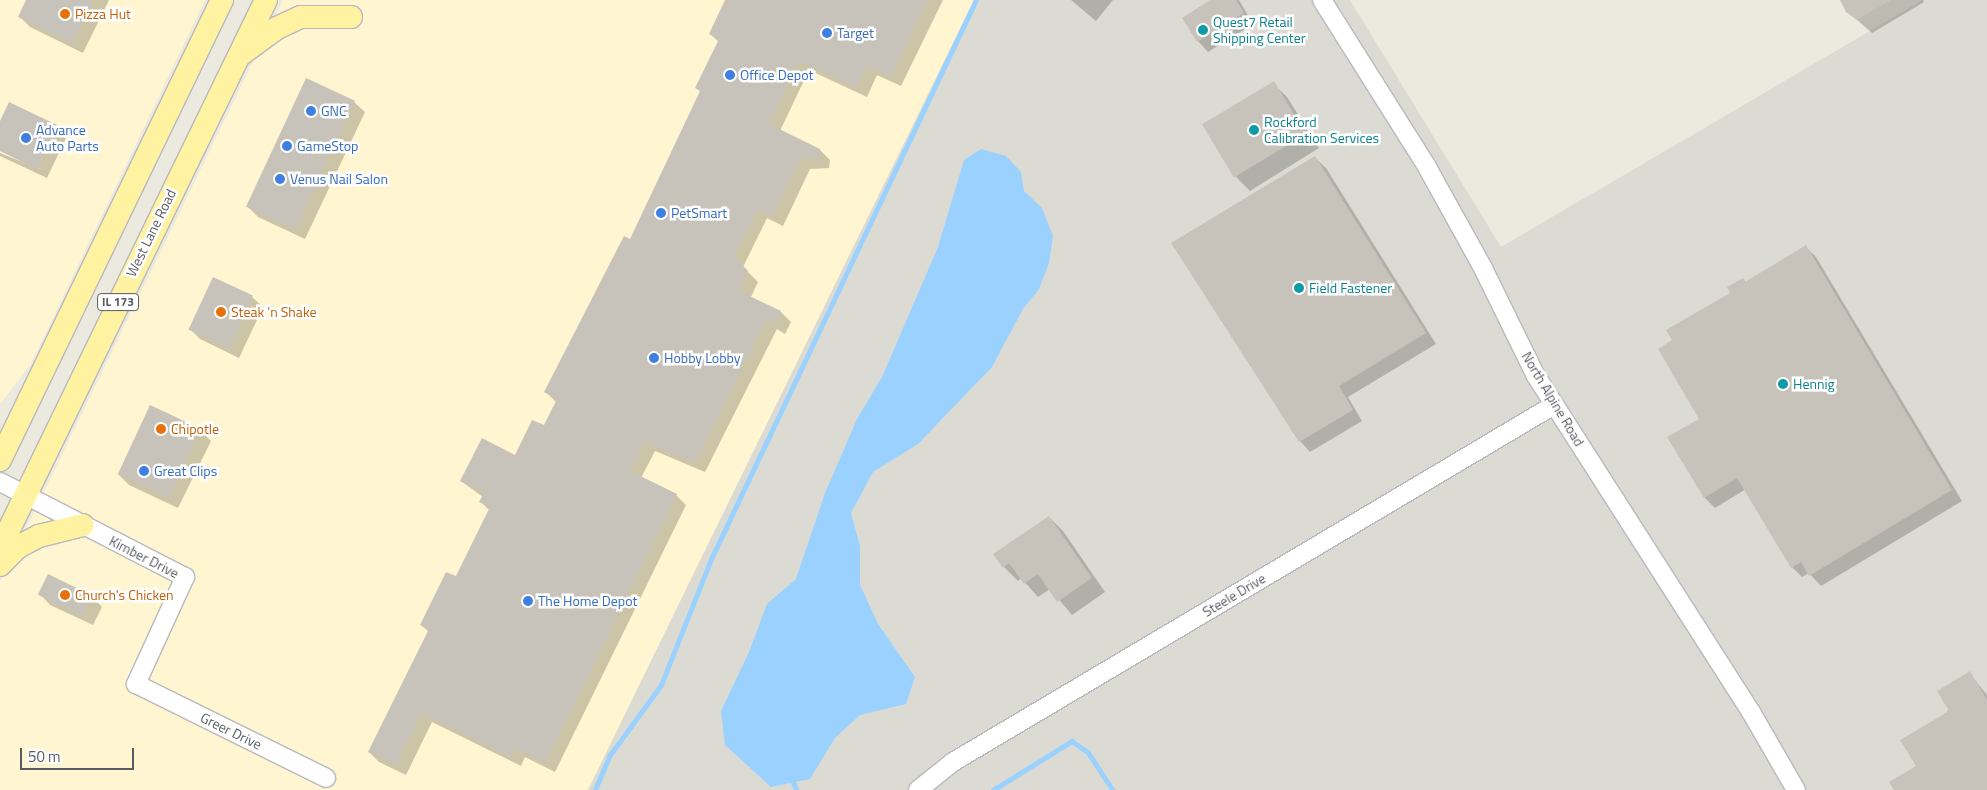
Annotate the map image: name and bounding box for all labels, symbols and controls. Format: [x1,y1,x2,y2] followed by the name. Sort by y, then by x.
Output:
[75,6,131,22] place label: Pizza Hut
[59,8,71,20] marker: Pizza Hut
[1213,14,1306,46] place label: Quest7 Retail Shipping Center
[1197,24,1209,36] marker: Quest7 Retail Shipping Center
[837,25,874,41] place label: Target
[821,27,833,39] marker: Target
[740,67,813,83] place label: Office Depot
[724,69,736,81] marker: Office Depot
[321,103,347,119] place label: GNC
[305,105,317,117] marker: GNC
[1264,114,1379,146] place label: Rockford Calibration Services
[36,122,99,154] place label: Advance Auto Parts
[1248,124,1260,136] marker: Rockford Calibration Services
[20,132,32,144] marker: Advance Auto Parts
[297,138,359,154] place label: GameStop
[281,140,293,152] marker: GameStop
[290,171,388,187] place label: Venus Nail Salon
[274,173,286,185] marker: Venus Nail Salon
[123,186,179,280] street label: West Lane Road
[671,205,727,221] place label: PetSmart
[655,207,667,219] marker: PetSmart
[1309,280,1392,296] place label: Field Fastener
[1293,282,1305,294] marker: Field Fastener
[97,292,139,312] road number: IL 173
[231,304,316,320] place label: Steak 'n Shake
[215,306,227,318] marker: Steak 'n Shake
[1518,349,1588,449] street label: North Alpine Road
[664,350,741,366] place label: Hobby Lobby
[648,352,660,364] marker: Hobby Lobby
[1793,376,1835,392] place label: Hennig
[1777,378,1789,390] marker: Hennig
[171,421,219,437] place label: Chipotle
[155,423,167,435] marker: Chipotle
[154,463,217,479] place label: Great Clips
[138,465,150,477] marker: Great Clips
[106,532,182,582] street label: Kimber Drive
[1199,570,1269,620] street label: Steele Drive
[75,587,174,603] place label: Church's Chicken
[59,589,71,601] marker: Church's Chicken
[538,593,637,609] place label: The Home Depot
[522,595,534,607] marker: The Home Depot
[198,709,264,753] street label: Greer Drive
[22,738,136,770] scale bar
[28,745,61,768] text: 50 m

